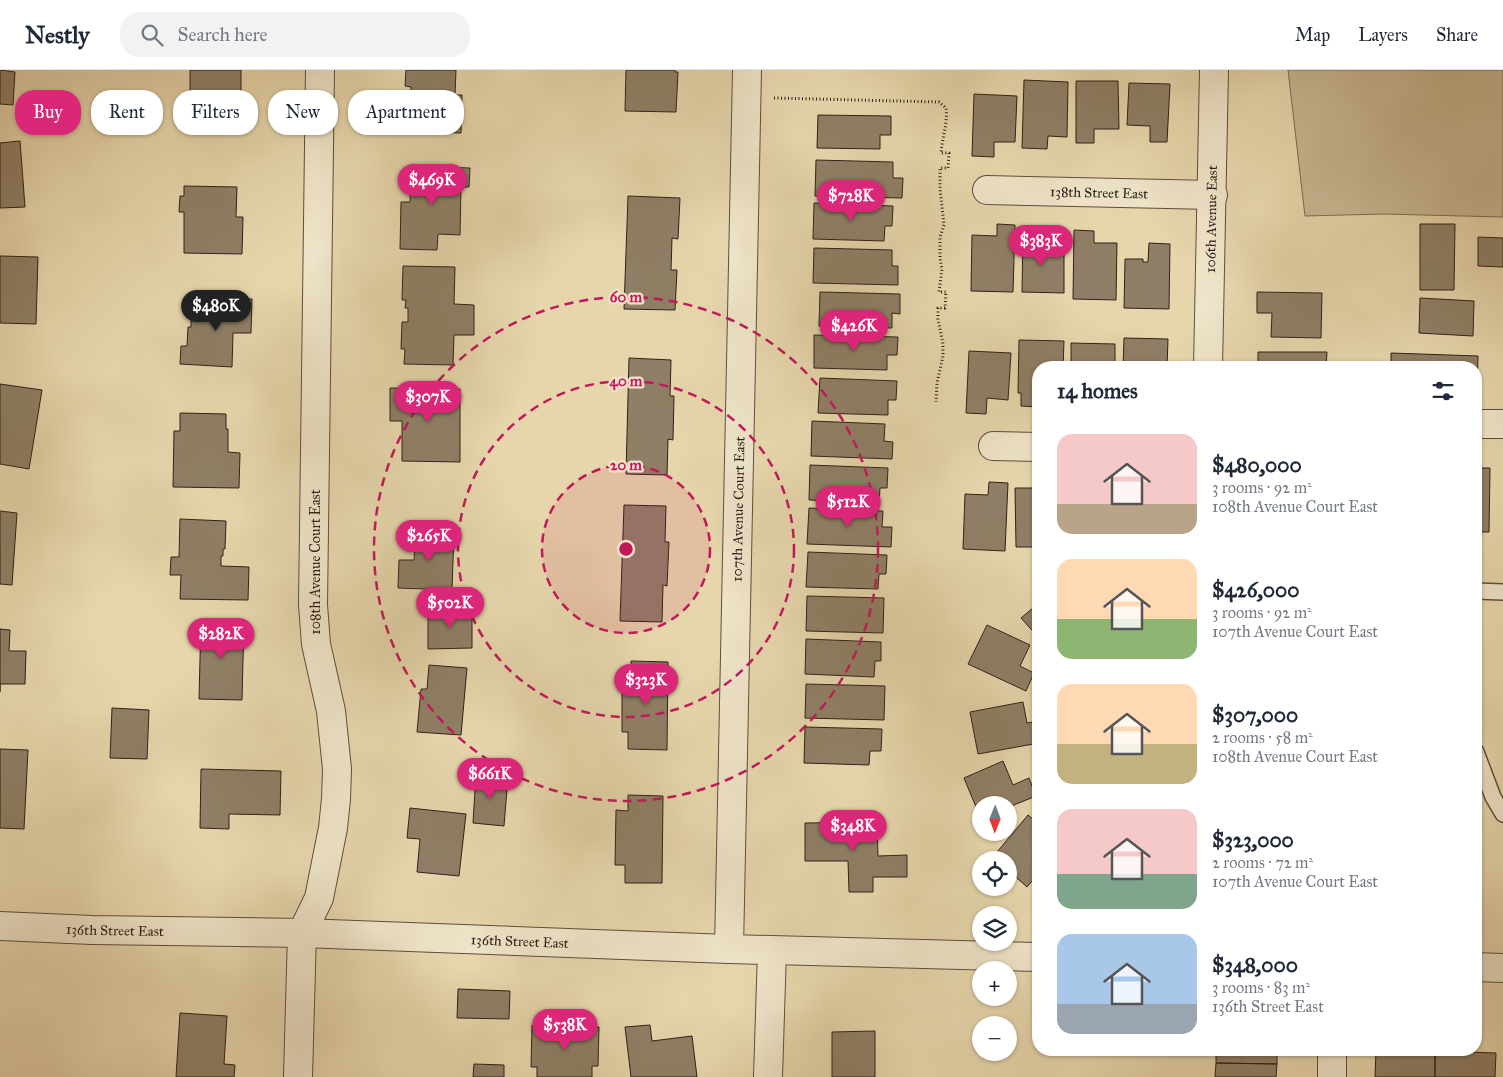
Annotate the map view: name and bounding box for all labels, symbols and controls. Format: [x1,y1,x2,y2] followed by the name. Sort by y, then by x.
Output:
[120,12,470,57] search box
[25,20,90,50] text: Nestly
[138,21,166,49] icon: search
[178,23,267,46] text: Search here
[1295,24,1330,46] text: Map
[1358,24,1408,46] text: Layers
[1436,24,1478,46] text: Share
[15,90,81,135] chip: Buy
[91,90,163,135] chip: Rent
[173,90,258,135] chip: Filters
[268,90,338,135] chip: New
[348,90,464,135] chip: Apartment
[397,164,467,206] pin: $469K
[1202,165,1221,273] street label: 106th Avenue East
[409,170,455,189] text: $469K
[816,180,886,222] pin: $728K
[1050,183,1148,203] street label: 138th Street East
[828,186,874,205] text: $728K
[1006,224,1076,267] pin: $383K
[1020,231,1062,250] text: $383K
[610,288,643,306] text: 60 m
[181,290,251,332] pin: $480K
[192,296,240,315] text: $480K
[819,310,889,352] pin: $426K
[831,316,877,335] text: $426K
[610,372,643,391] text: 40 m
[1429,377,1457,405] icon: filters
[1057,378,1138,404] text: 14 homes
[393,380,463,423] pin: $307K
[405,387,451,406] text: $307K
[729,436,748,582] street label: 107th Avenue Court East
[1212,452,1302,478] text: $480,000
[1097,454,1157,514] icon: home
[610,456,642,474] text: 20 m
[1212,478,1312,497] text: 3 rooms · 92 m²
[813,486,883,528] pin: $512K
[307,489,324,635] street label: 108th Avenue Court East
[827,492,869,511] text: $512K
[1212,497,1378,516] text: 108th Avenue Court East
[394,520,464,562] pin: $265K
[407,526,451,545] text: $265K
[617,540,635,558] centre of rings
[1212,577,1300,603] text: $426,000
[1097,579,1157,639] icon: home
[415,586,485,629] pin: $502K
[427,593,473,612] text: $502K
[1212,603,1312,622] text: 3 rooms · 92 m²
[186,618,256,660] pin: $282K
[1212,622,1378,641] text: 107th Avenue Court East
[198,624,244,643] text: $282K
[611,664,681,706] pin: $323K
[625,670,667,689] text: $323K
[1212,702,1298,728] text: $307,000
[1097,704,1157,764] icon: home
[1212,728,1313,747] text: 2 rooms · 58 m²
[1212,747,1378,766] text: 108th Avenue Court East
[455,758,525,800] pin: $661K
[468,764,512,783] text: $661K
[972,796,1018,841] north arrow
[972,796,1017,1061] map controls
[818,810,888,852] pin: $348K
[831,816,875,835] text: $348K
[1212,827,1294,853] text: $323,000
[1097,829,1157,889] icon: home
[972,851,1017,896] button: locate
[1212,853,1313,872] text: 2 rooms · 72 m²
[1212,872,1378,891] text: 107th Avenue Court East
[972,906,1017,951] button: layers
[66,921,164,940] street label: 136th Street East
[470,931,569,952] street label: 136th Street East
[1212,952,1298,978] text: $348,000
[1097,954,1157,1014] icon: home
[972,961,1017,1006] button: +
[1212,978,1310,997] text: 3 rooms · 83 m²
[1212,997,1324,1016] text: 136th Street East
[530,1008,600,1051] pin: $538K
[543,1015,587,1034] text: $538K
[972,1016,1017,1061] button: −

